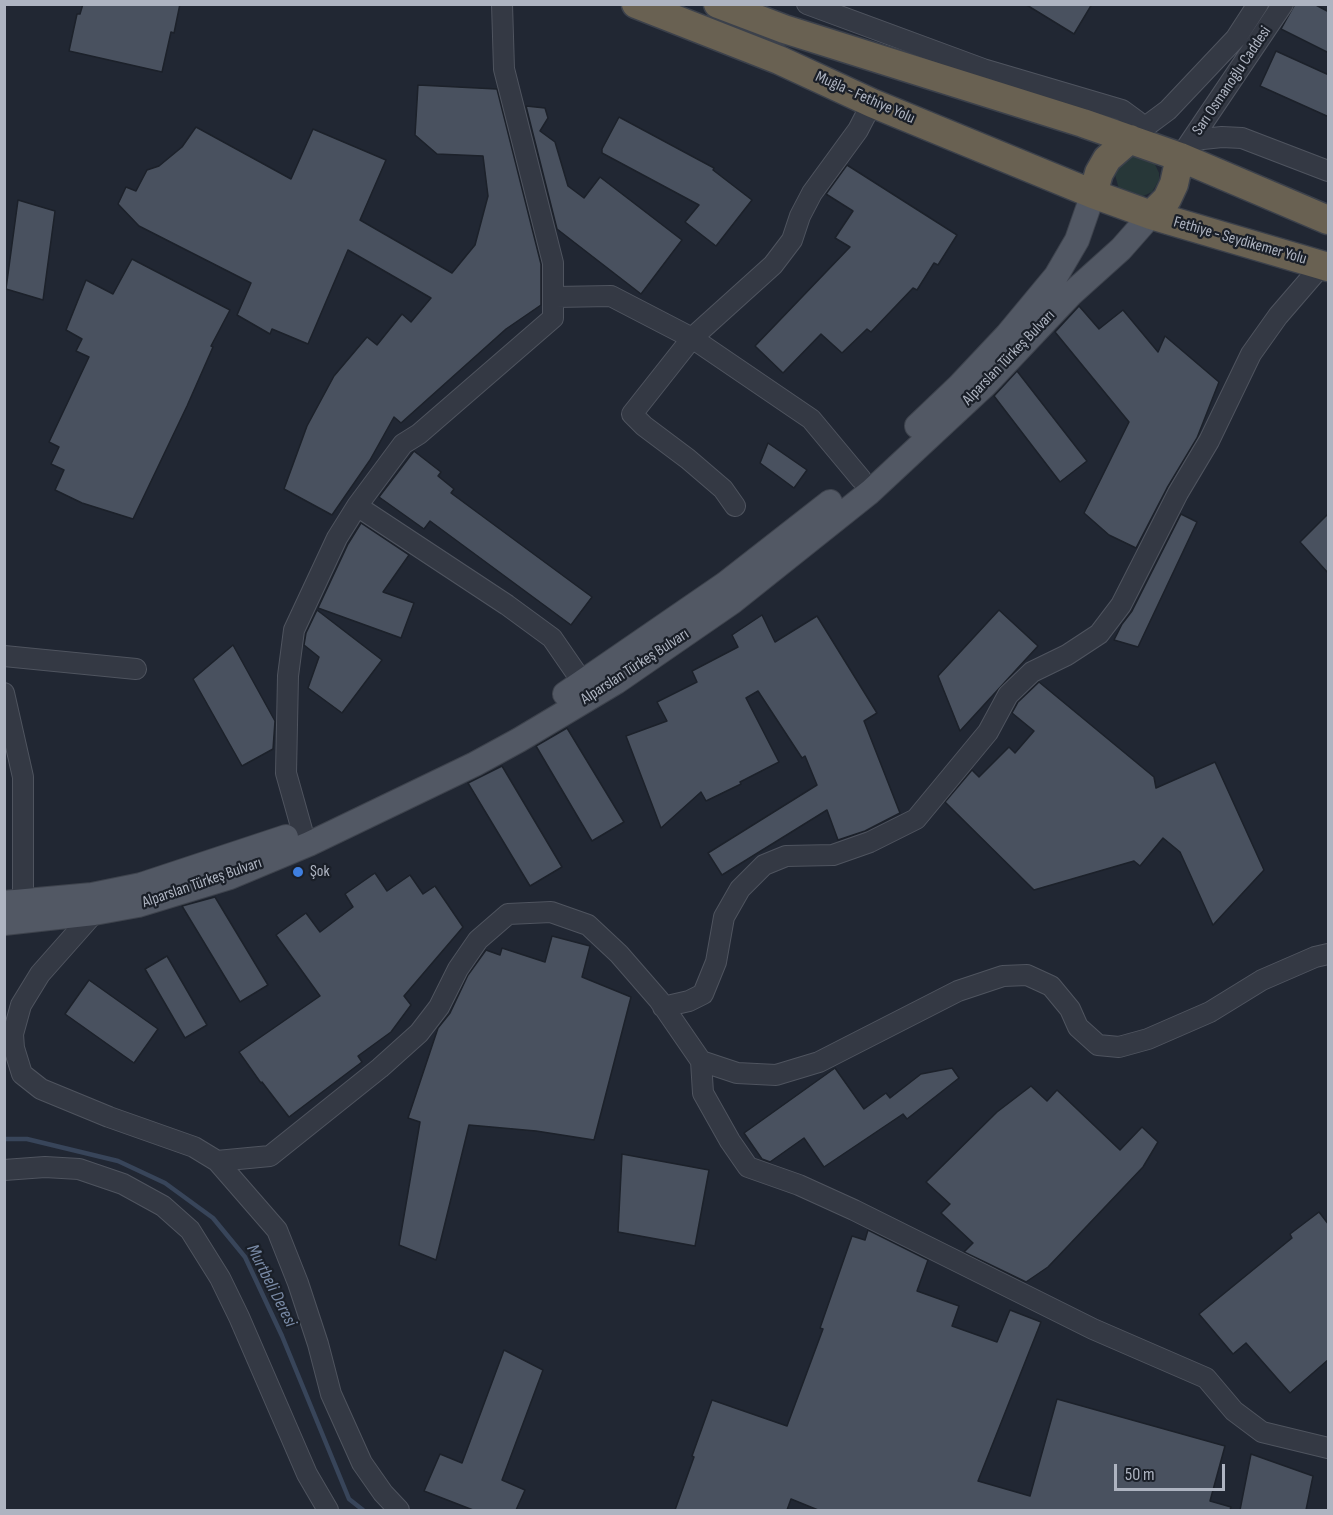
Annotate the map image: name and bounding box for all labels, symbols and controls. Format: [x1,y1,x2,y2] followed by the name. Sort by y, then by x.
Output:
[1188,23,1276,139] street label: Sarı Osmanoğlu Caddesi
[812,68,918,128] street label: Muğla - Fethiye Yolu
[1171,213,1309,269] street label: Fethiye - Seydikemer Yolu
[959,306,1059,410] street label: Alparslan Türkeş Bulvarı
[577,625,693,709] street label: Alparslan Türkeş Bulvarı
[140,854,264,912] street label: Alparslan Türkeş Bulvarı
[310,862,330,882] place label: Şok
[291,865,305,879] marker: Şok
[241,1241,301,1331] water label: Murtbeli Deresi
[1117,1452,1228,1490] scale bar
[1125,1464,1155,1485] text: 50 m

